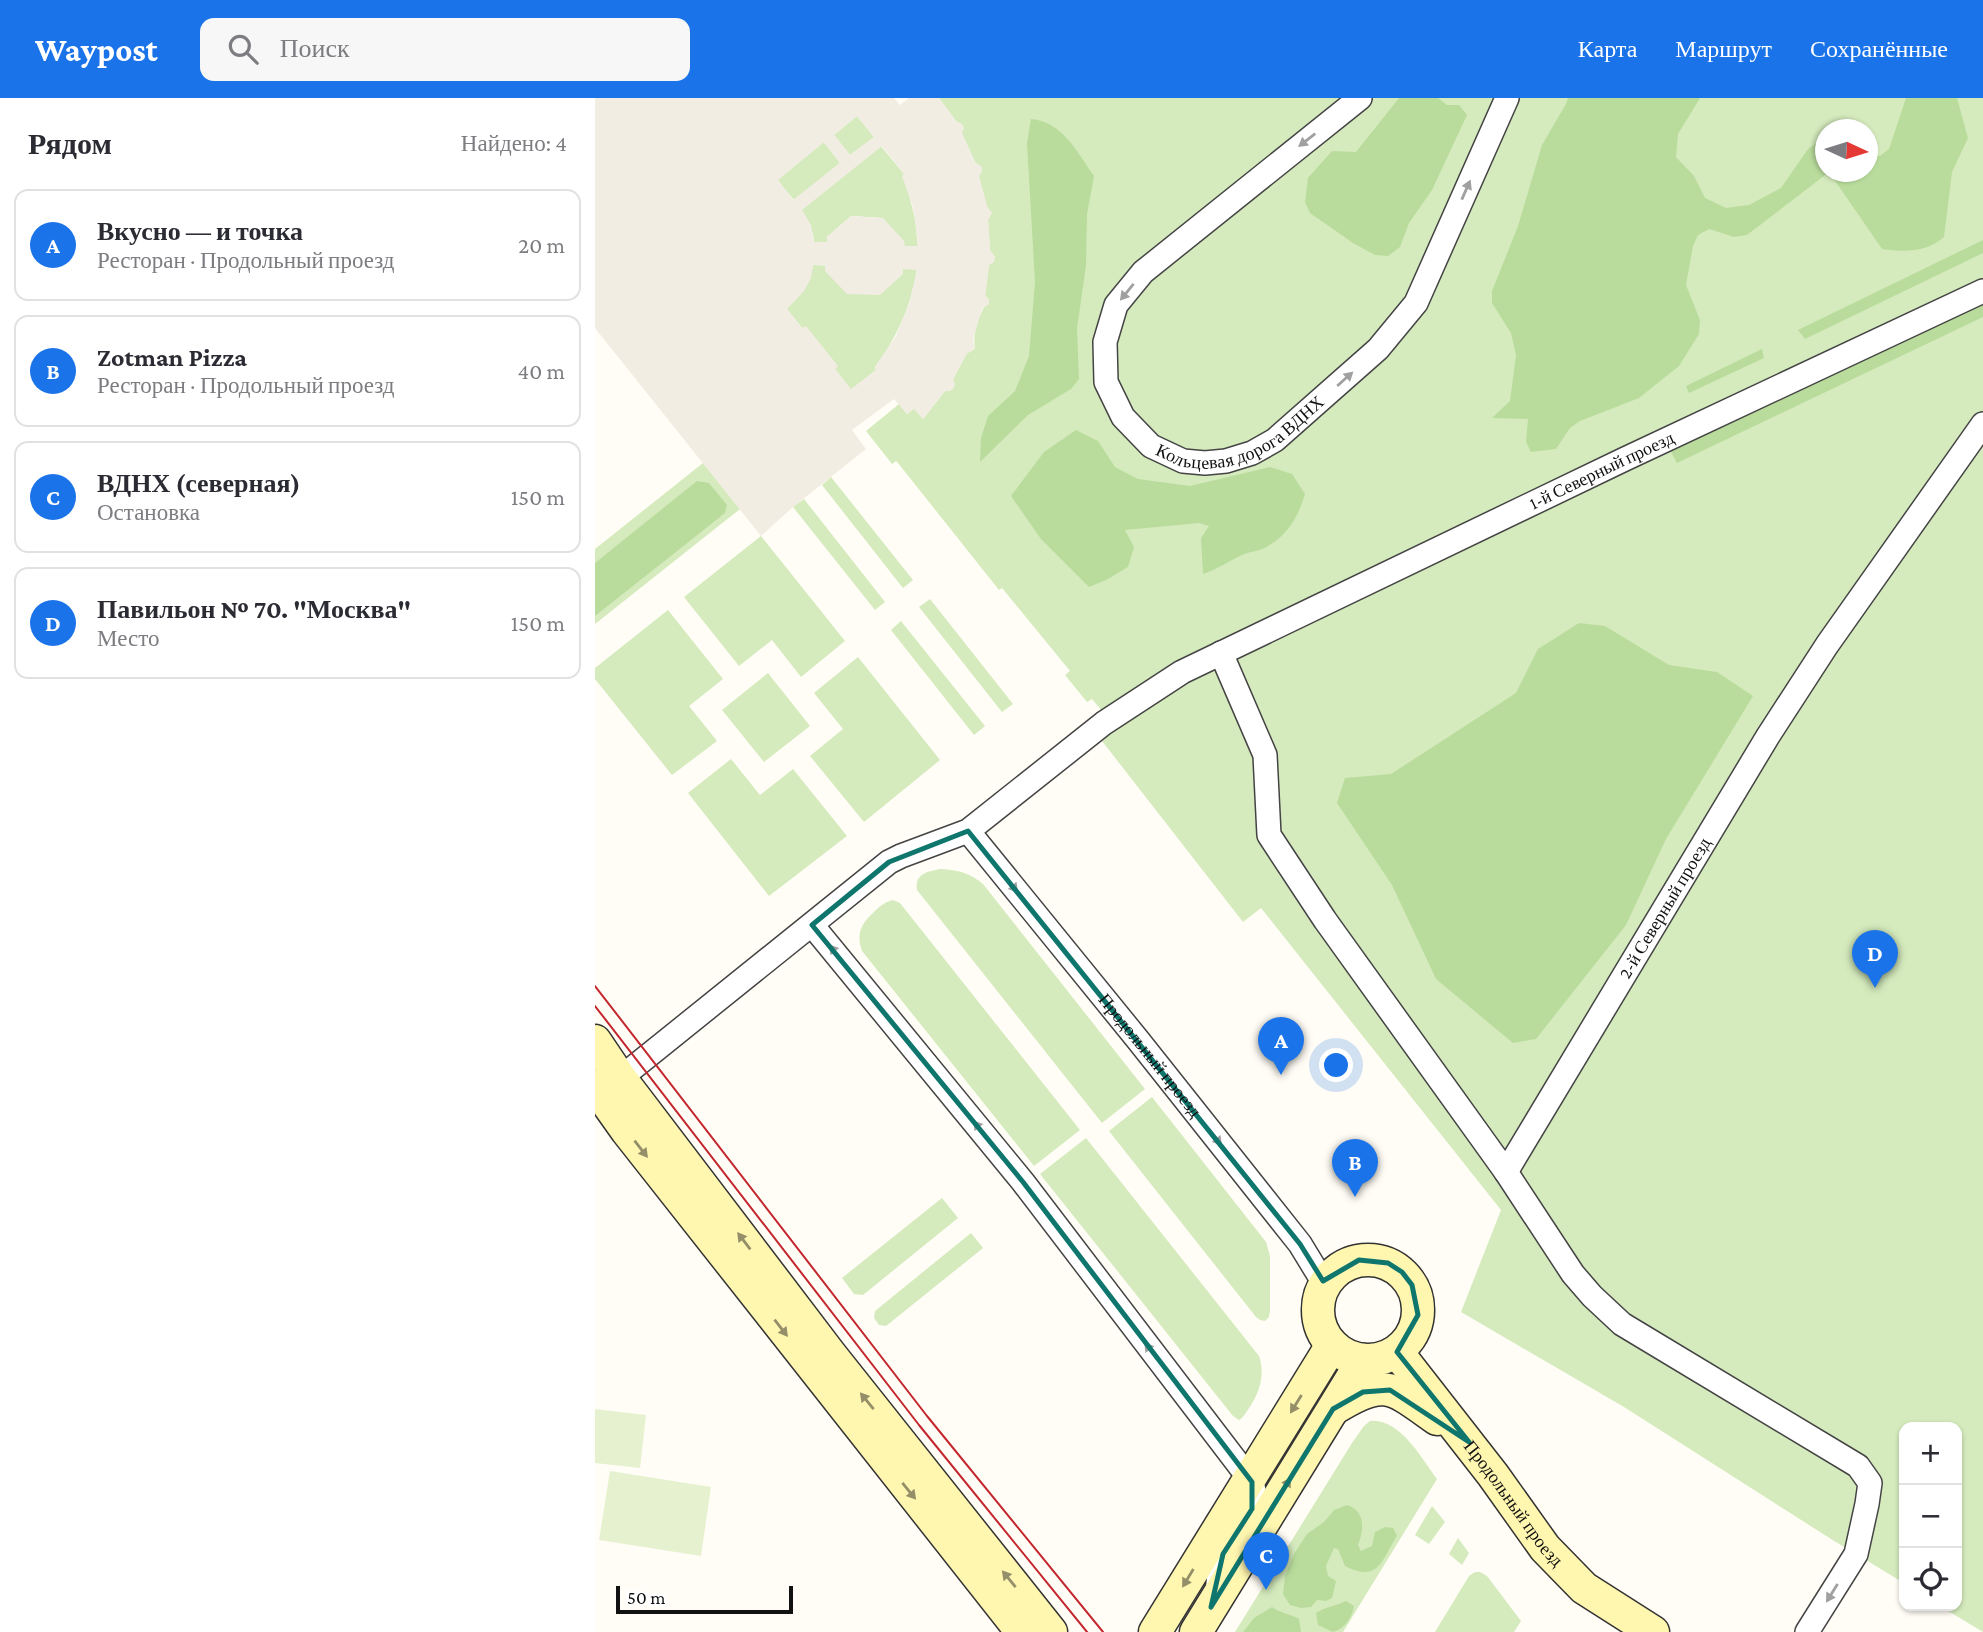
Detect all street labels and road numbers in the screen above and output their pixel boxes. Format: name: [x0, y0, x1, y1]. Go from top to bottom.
street label: Кольцевая дорога ВДНХ: [1153, 392, 1328, 473]
street label: 1-й Северный проезд: [1526, 427, 1677, 513]
street label: 2-й Северный проезд: [1615, 834, 1715, 982]
street label: Продольный проезд: [1095, 990, 1205, 1121]
street label: Продольный проезд: [1460, 1436, 1567, 1570]

